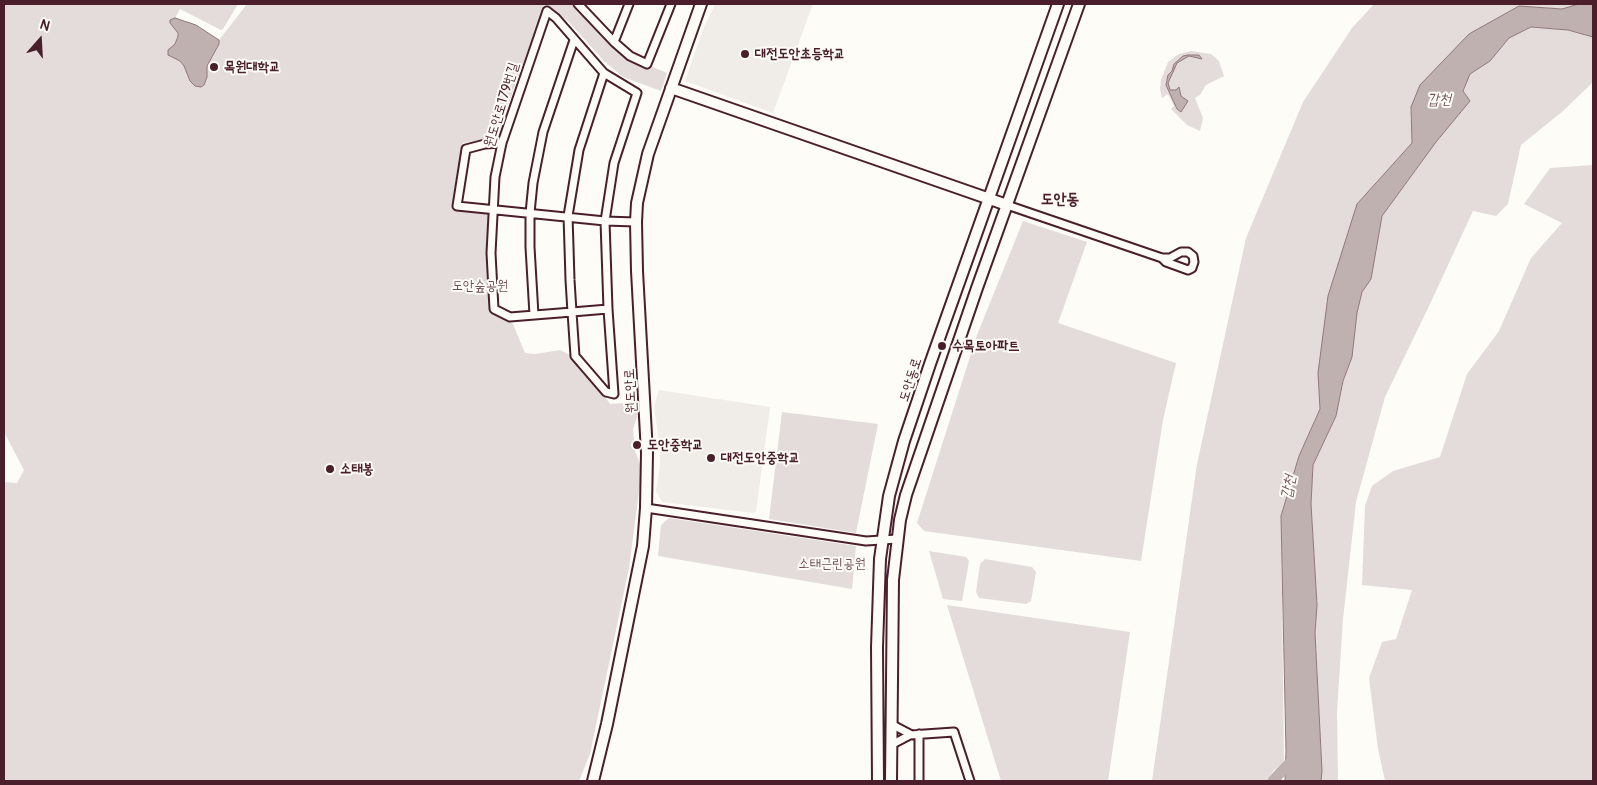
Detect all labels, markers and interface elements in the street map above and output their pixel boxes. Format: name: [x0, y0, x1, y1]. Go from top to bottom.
north arrow: [15, 15, 65, 65]
text: N: [38, 16, 52, 35]
place label: 대전도안초등학교: [755, 46, 845, 62]
marker: 대전도안초등학교: [739, 48, 751, 60]
place label: 목원대학교: [224, 59, 280, 75]
marker: 목원대학교: [208, 61, 220, 73]
street label: 원도안로179번길: [481, 61, 523, 149]
water label: 갑천: [1427, 91, 1451, 109]
district label: 도안동: [1041, 190, 1079, 210]
park label: 도안숲공원: [452, 278, 508, 294]
place label: 수목토아파트: [952, 338, 1020, 354]
marker: 수목토아파트: [936, 340, 948, 352]
street label: 도안동로: [896, 356, 926, 404]
street label: 원도안로: [621, 368, 641, 414]
place label: 도안중학교: [647, 437, 703, 453]
marker: 도안중학교: [631, 439, 643, 451]
place label: 대전도안중학교: [721, 450, 800, 466]
marker: 대전도안중학교: [705, 452, 717, 464]
place label: 소태봉: [340, 461, 374, 477]
marker: 소태봉: [324, 463, 336, 475]
water label: 갑천: [1278, 474, 1300, 500]
park label: 소태근린공원: [798, 556, 866, 572]

